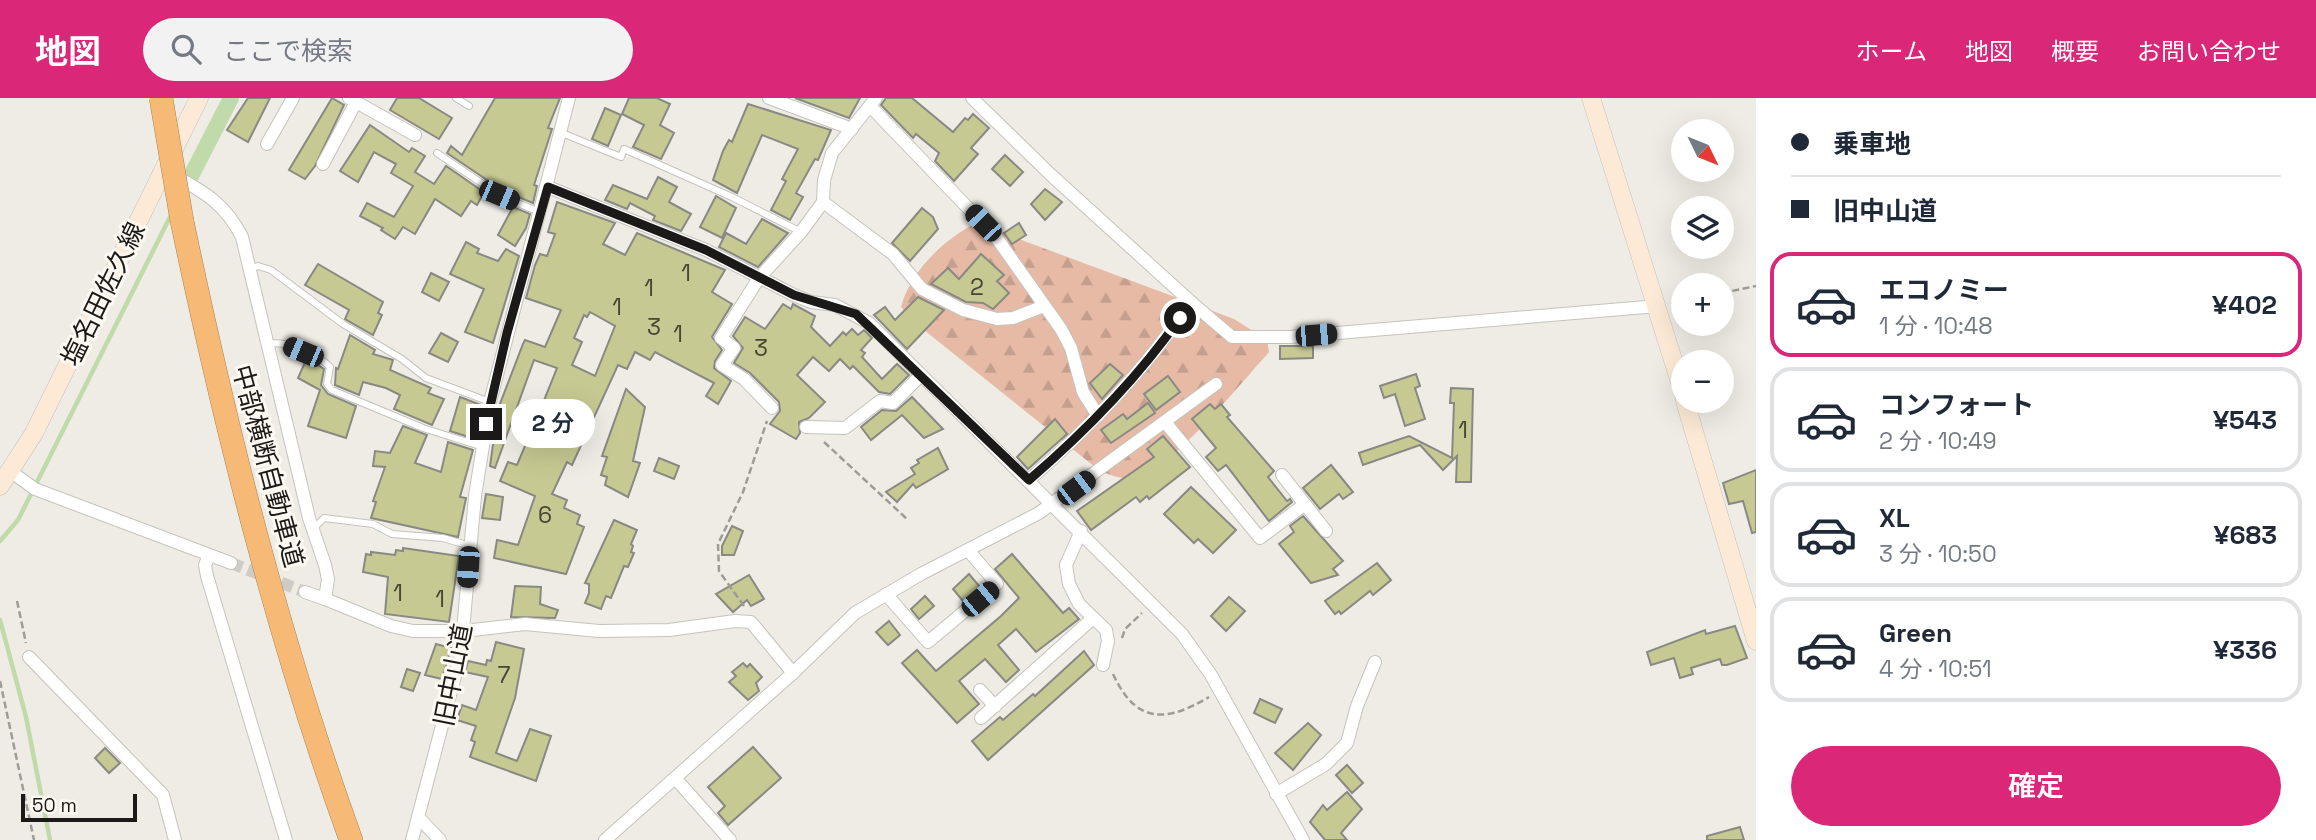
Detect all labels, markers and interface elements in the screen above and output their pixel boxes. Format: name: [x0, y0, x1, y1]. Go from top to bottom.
search box: [143, 18, 633, 81]
icon: search: [167, 30, 205, 68]
text: 地図: [35, 31, 101, 73]
text: ここで検索: [223, 34, 353, 68]
text: ホーム: [1856, 36, 1927, 67]
text: 地図: [1965, 36, 2013, 67]
text: 概要: [2051, 36, 2099, 67]
text: お問い合わせ: [2137, 36, 2281, 67]
north arrow: [1671, 119, 1734, 182]
map controls: [1671, 119, 1734, 413]
text: 乗車地: [1833, 127, 1911, 161]
car: [476, 177, 523, 213]
text: 旧中山道: [1833, 194, 1937, 228]
button: layers: [1671, 196, 1734, 259]
car: [961, 201, 1006, 245]
street label: 塩名田佐久線: [54, 216, 152, 372]
house number: 1: [681, 258, 691, 288]
house number: 2: [970, 272, 984, 302]
house number: 1: [644, 273, 654, 303]
button: +: [1671, 273, 1734, 336]
icon: car: [1795, 273, 1858, 336]
text: エコノミー: [1879, 273, 2009, 307]
text: ¥402: [2212, 288, 2277, 322]
house number: 1: [612, 292, 622, 322]
route start: [1164, 302, 1196, 334]
text: 1 分 · 10:48: [1879, 311, 1993, 341]
house number: 3: [647, 312, 661, 342]
house number: 1: [673, 319, 683, 349]
car: [1295, 323, 1338, 347]
house number: 3: [754, 333, 768, 363]
car: [280, 334, 327, 370]
button: −: [1671, 350, 1734, 413]
street label: 中部横断自動車道: [225, 361, 311, 571]
icon: car: [1795, 388, 1858, 451]
text: コンフォート: [1879, 388, 2034, 422]
callout: 2 分: [510, 400, 594, 448]
text: ¥543: [2213, 403, 2277, 437]
route end: [470, 408, 502, 440]
text: 2 分: [532, 408, 574, 438]
house number: 1: [1458, 415, 1468, 445]
text: 2 分 · 10:49: [1879, 426, 1997, 456]
car: [1053, 467, 1100, 509]
house number: 6: [538, 500, 552, 530]
text: XL: [1879, 501, 1910, 535]
icon: car: [1795, 503, 1858, 566]
text: ¥683: [2213, 518, 2277, 552]
text: 3 分 · 10:50: [1879, 539, 1997, 569]
car: [457, 545, 480, 589]
car: [958, 577, 1003, 621]
house number: 1: [393, 578, 403, 608]
house number: 1: [435, 584, 445, 614]
text: Green: [1879, 616, 1952, 650]
icon: car: [1795, 618, 1858, 681]
street label: 旧中山道: [426, 621, 480, 729]
text: ¥336: [2213, 633, 2277, 667]
text: 4 分 · 10:51: [1879, 654, 1992, 684]
house number: 7: [498, 660, 511, 690]
button: 確定: [1791, 746, 2281, 826]
scale bar: [21, 791, 136, 823]
text: 50 m: [32, 793, 77, 818]

